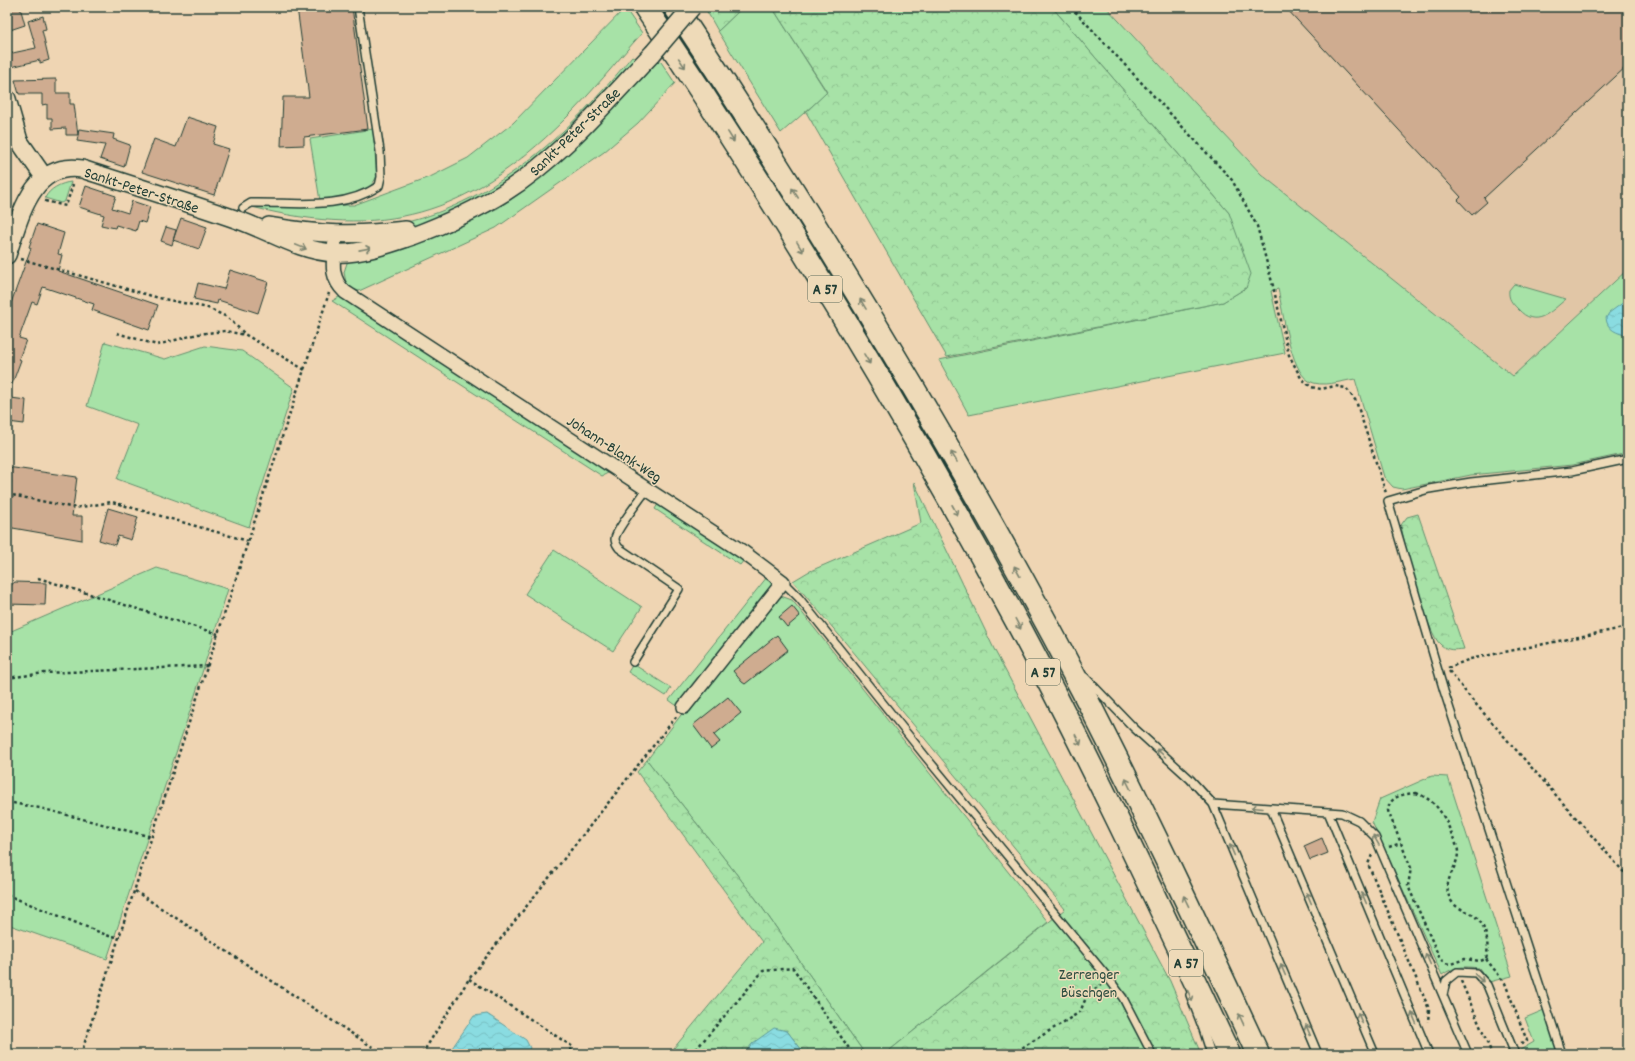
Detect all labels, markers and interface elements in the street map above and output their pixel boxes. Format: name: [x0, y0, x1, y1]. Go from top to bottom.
one-way arrow: [678, 57, 686, 68]
street label: Sankt-Peter-Straße: [525, 83, 627, 183]
one-way arrow: [727, 131, 735, 142]
street label: Sankt-Peter-Straße: [81, 162, 202, 221]
one-way arrow: [791, 187, 799, 199]
one-way arrow: [797, 241, 805, 253]
one-way arrow: [295, 243, 307, 251]
one-way arrow: [358, 245, 371, 253]
road number: A 57: [808, 276, 842, 302]
one-way arrow: [858, 298, 866, 310]
one-way arrow: [863, 353, 871, 365]
street label: Johann-Blank-Weg: [561, 411, 666, 490]
one-way arrow: [950, 452, 958, 463]
one-way arrow: [952, 504, 959, 516]
one-way arrow: [1012, 565, 1020, 577]
one-way arrow: [1014, 618, 1022, 630]
road number: A 57: [1026, 659, 1060, 685]
one-way arrow: [1074, 733, 1082, 745]
one-way arrow: [1155, 748, 1166, 757]
one-way arrow: [1124, 779, 1132, 791]
one-way arrow: [1251, 804, 1264, 811]
one-way arrow: [1372, 834, 1379, 846]
one-way arrow: [1228, 845, 1235, 857]
one-way arrow: [1305, 893, 1312, 905]
one-way arrow: [1360, 893, 1367, 905]
one-way arrow: [1182, 895, 1189, 907]
road number: A 57: [1169, 950, 1203, 976]
one-way arrow: [1423, 954, 1431, 966]
park label: Zerrenger Büschgen: [1059, 964, 1119, 1005]
one-way arrow: [1279, 964, 1286, 976]
one-way arrow: [1474, 973, 1484, 982]
one-way arrow: [1187, 989, 1194, 1001]
one-way arrow: [1410, 1012, 1418, 1024]
one-way arrow: [1237, 1013, 1244, 1025]
one-way arrow: [1355, 1013, 1363, 1025]
one-way arrow: [1304, 1024, 1311, 1036]

